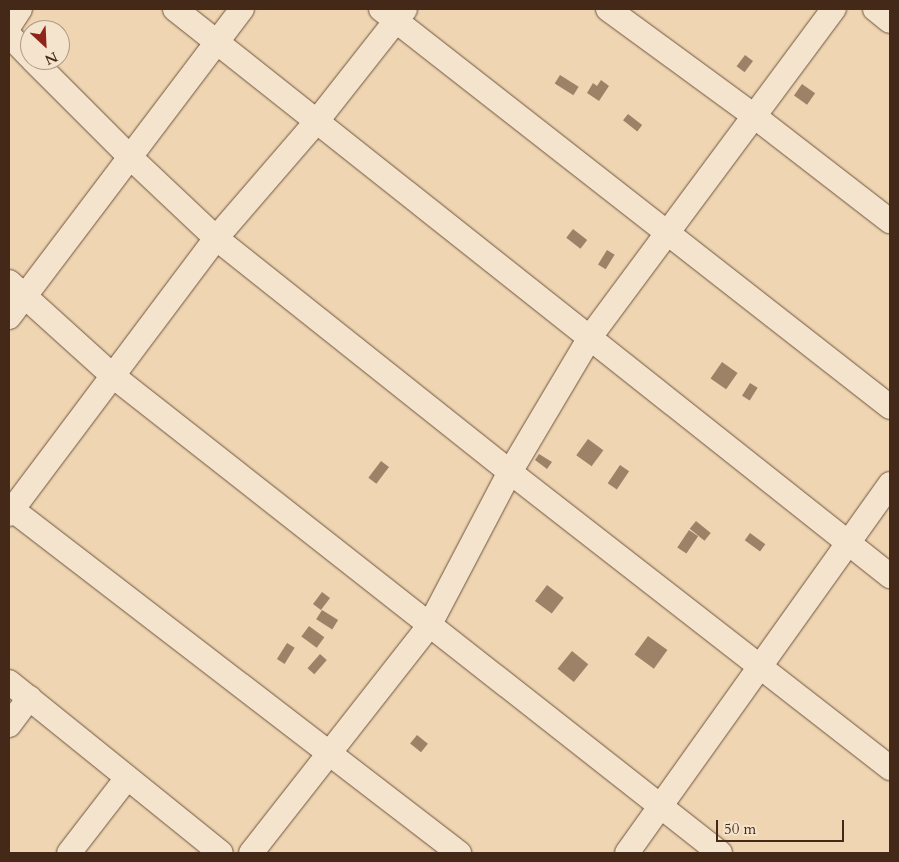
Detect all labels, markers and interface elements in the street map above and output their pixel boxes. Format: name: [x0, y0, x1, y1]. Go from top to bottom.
north arrow: [20, 20, 70, 70]
text: N: [42, 47, 61, 69]
scale bar: [719, 810, 846, 842]
text: 50 m: [724, 819, 756, 839]

